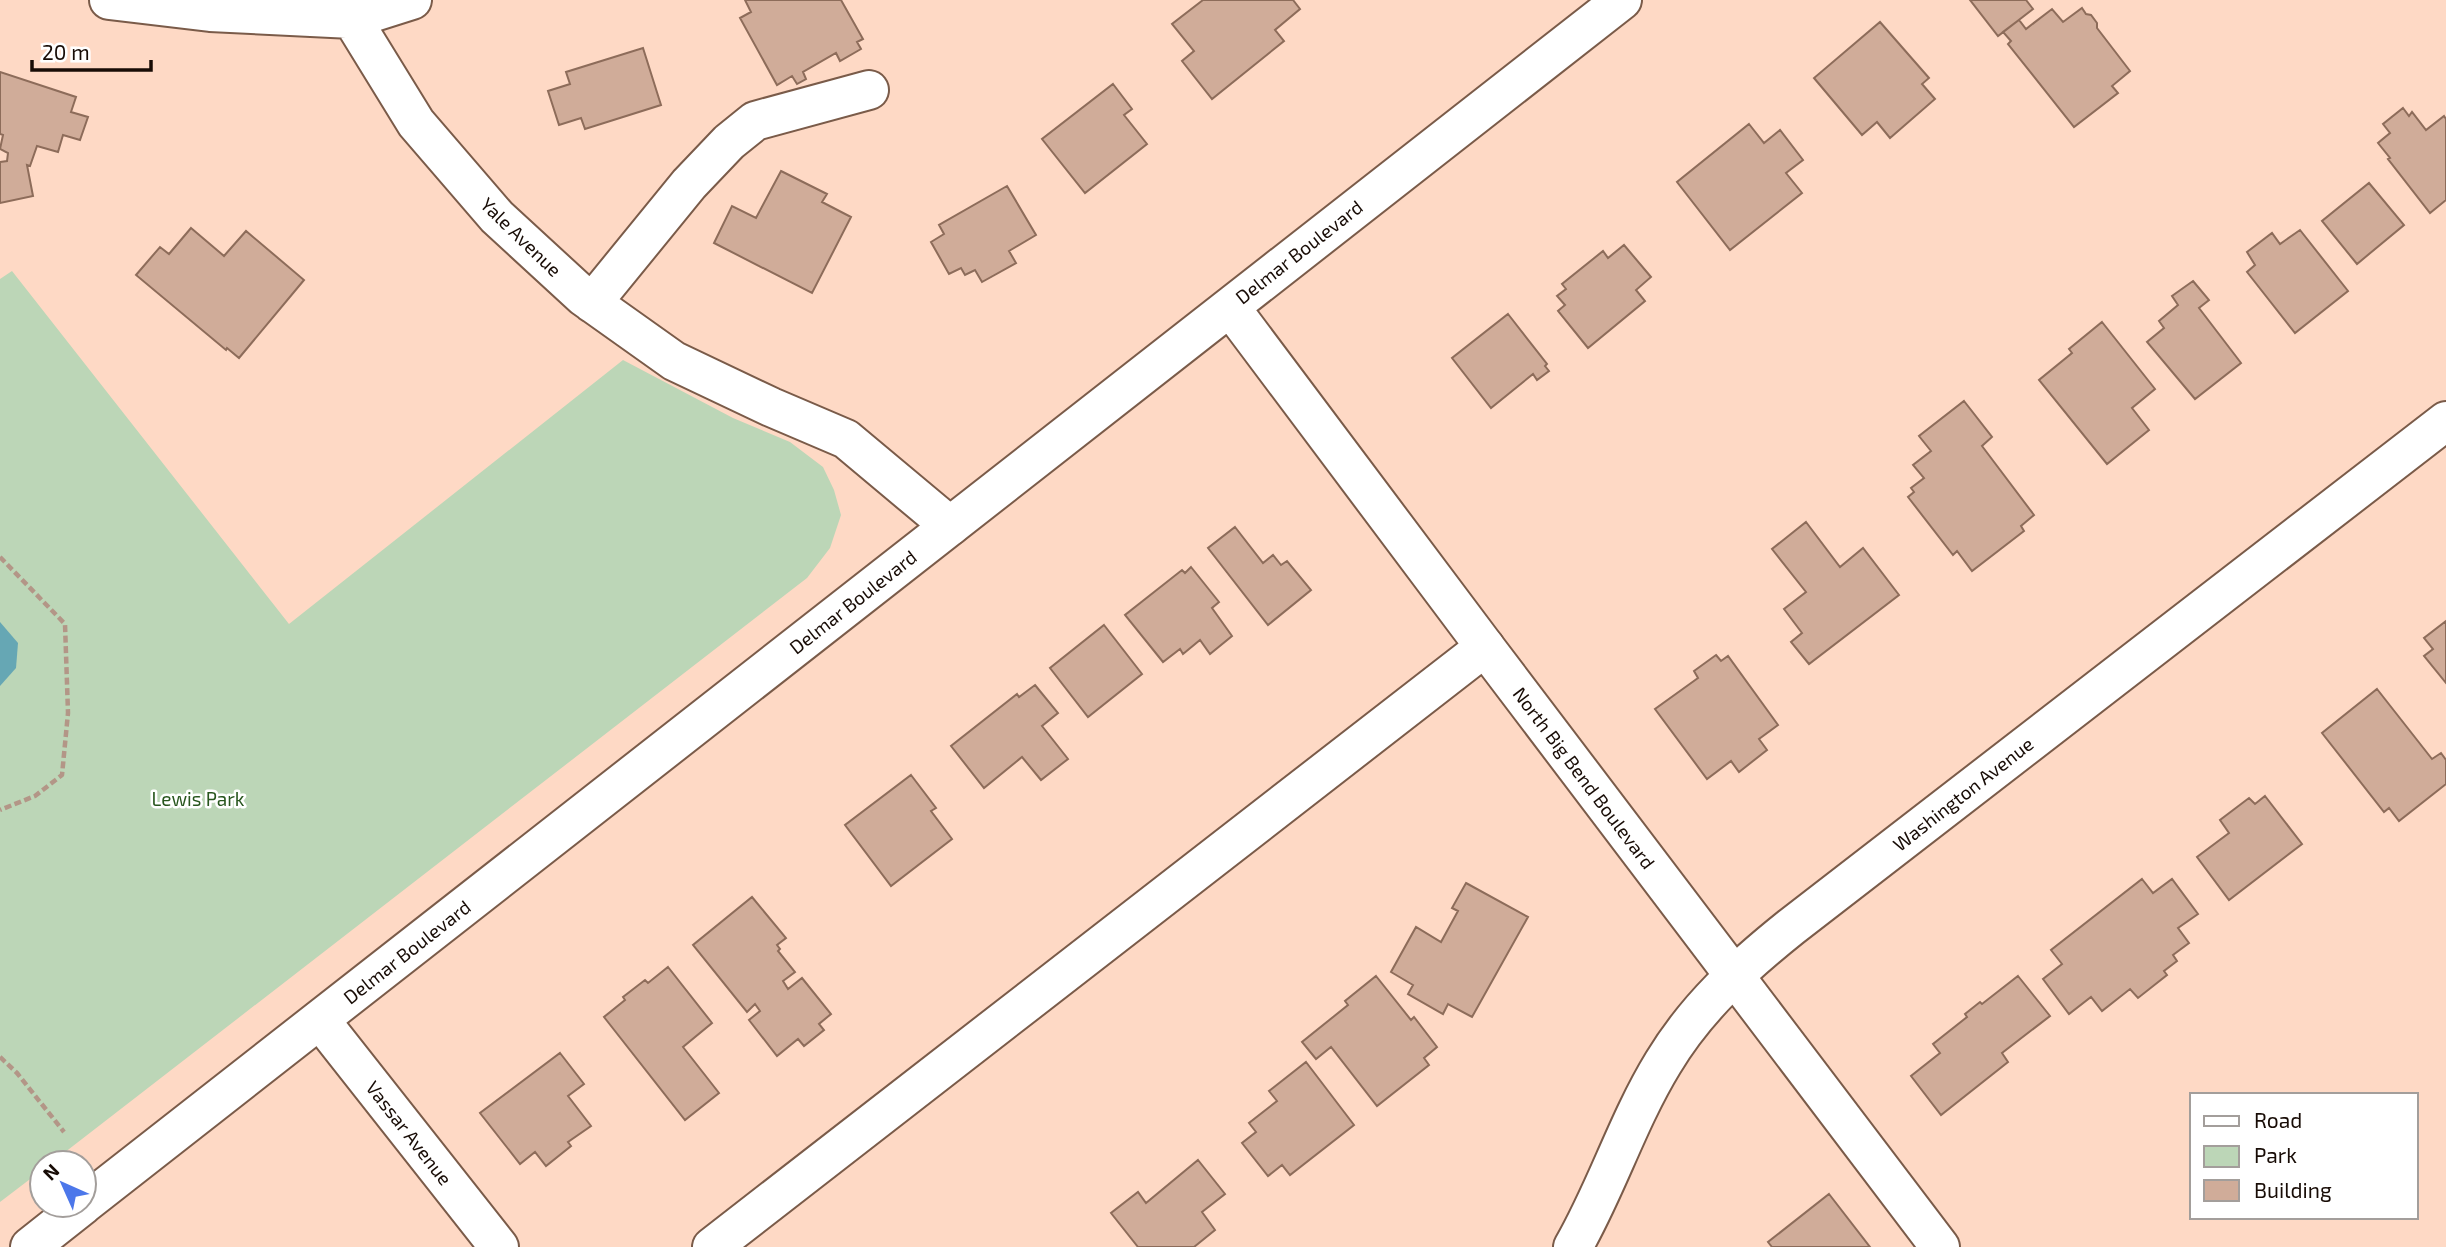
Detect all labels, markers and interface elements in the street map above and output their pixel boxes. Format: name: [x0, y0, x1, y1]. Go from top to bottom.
scale bar: [32, 28, 150, 72]
text: 20 m: [42, 39, 90, 64]
street label: Yale Avenue: [476, 192, 567, 281]
street label: Delmar Boulevard: [1231, 195, 1367, 308]
street label: Delmar Boulevard: [785, 545, 921, 658]
street label: North Big Bend Boulevard: [1508, 682, 1660, 873]
street label: Washington Avenue: [1888, 732, 2037, 856]
park label: Lewis Park: [151, 787, 245, 810]
street label: Delmar Boulevard: [339, 895, 475, 1008]
street label: Vassar Avenue: [362, 1076, 457, 1189]
legend: [2190, 1093, 2418, 1219]
text: Road: [2254, 1107, 2302, 1132]
text: Park: [2254, 1142, 2297, 1167]
north arrow: [28, 1149, 98, 1219]
text: N: [38, 1159, 64, 1185]
text: Building: [2254, 1177, 2332, 1202]

